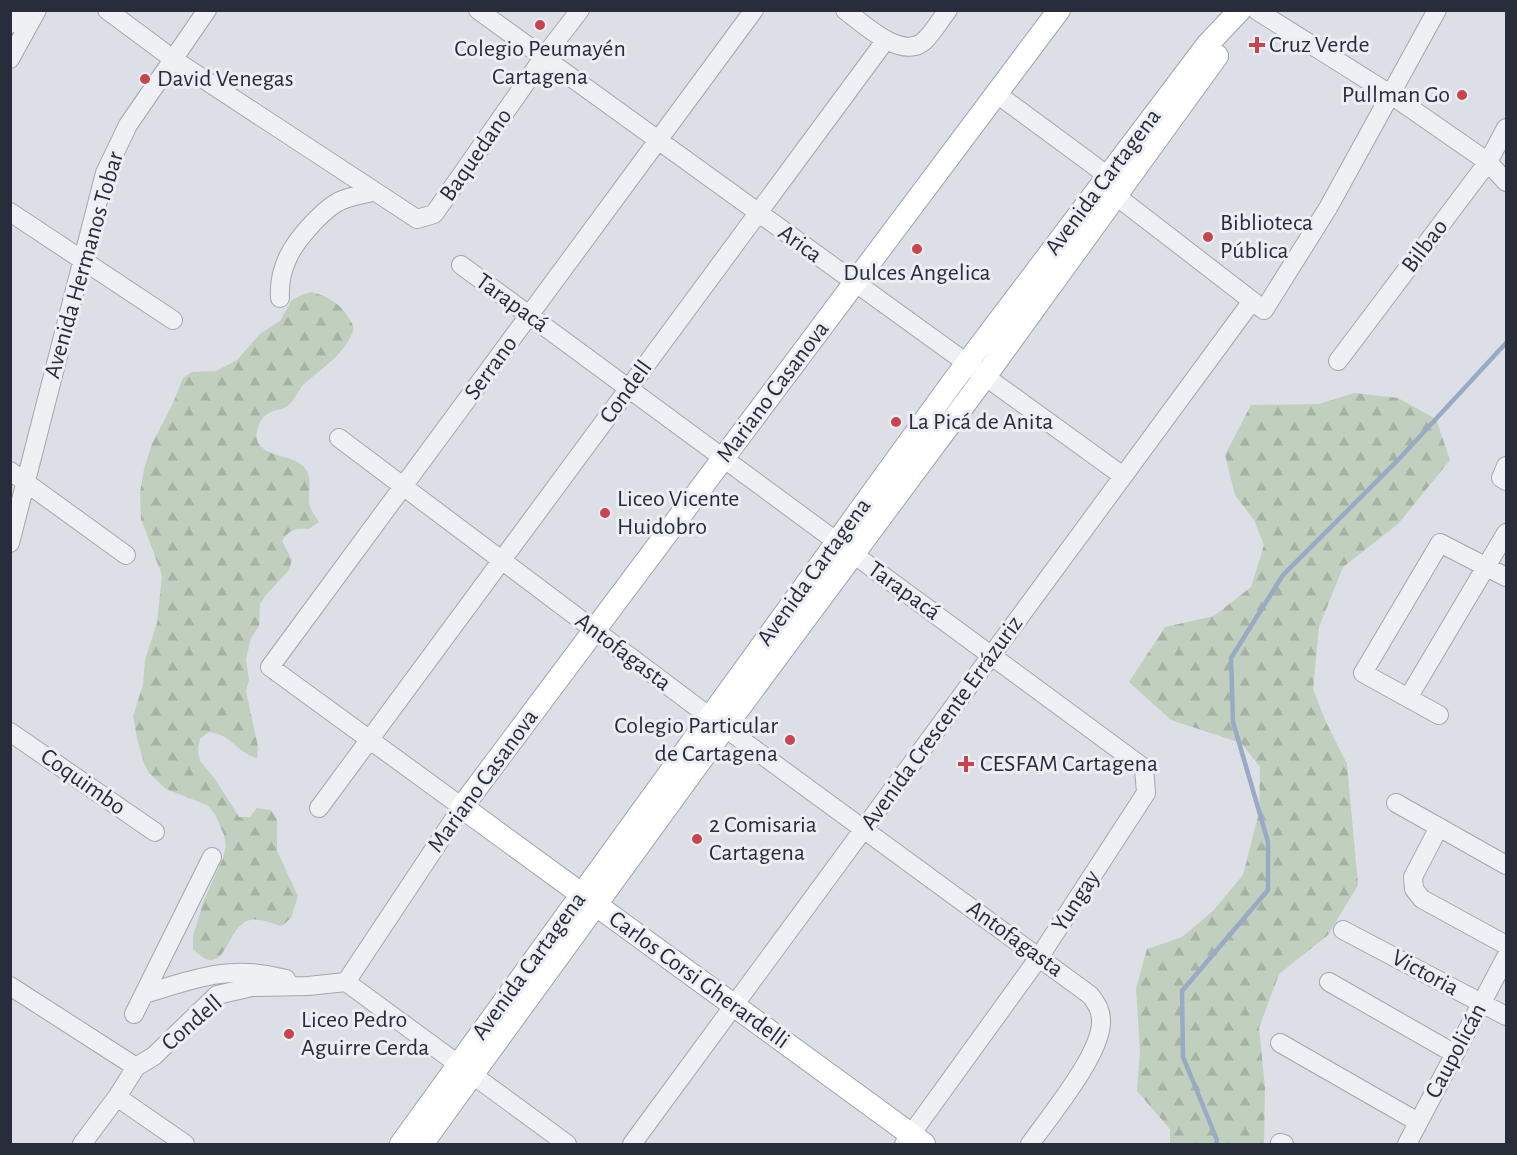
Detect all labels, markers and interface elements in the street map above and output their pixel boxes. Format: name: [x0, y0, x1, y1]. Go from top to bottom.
marker: Colegio Peumayén Cartagena: [533, 18, 547, 32]
place label: Cruz Verde: [1269, 33, 1370, 57]
place label: Colegio Peumayén Cartagena: [454, 37, 626, 89]
marker: Cruz Verde: [1250, 38, 1264, 52]
place label: David Venegas: [157, 67, 294, 91]
marker: David Venegas: [138, 72, 152, 86]
place label: Pullman Go: [1342, 83, 1450, 107]
marker: Pullman Go: [1455, 88, 1469, 102]
street label: Baquedano: [436, 104, 516, 206]
street label: Avenida Cartagena: [1040, 104, 1166, 260]
street label: Avenida Hermanos Tobar: [40, 149, 128, 381]
place label: Biblioteca Pública: [1220, 211, 1313, 263]
street label: Bilbao: [1397, 215, 1453, 277]
street label: Arica: [774, 220, 826, 268]
marker: Biblioteca Pública: [1201, 230, 1215, 244]
marker: Dulces Angelica: [910, 242, 924, 256]
place label: Dulces Angelica: [843, 261, 991, 285]
street label: Tarapacá: [471, 269, 553, 337]
street label: Mariano Casanova: [712, 317, 834, 467]
street label: Serrano: [460, 332, 522, 404]
street label: Condell: [595, 356, 657, 428]
place label: La Picá de Anita: [908, 410, 1053, 434]
marker: La Picá de Anita: [889, 415, 903, 429]
place label: Liceo Vicente Huidobro: [617, 487, 739, 539]
street label: Avenida Cartagena: [753, 494, 875, 650]
marker: Liceo Vicente Huidobro: [598, 506, 612, 520]
street label: Tarapacá: [863, 557, 945, 625]
street label: Antofagasta: [571, 608, 675, 696]
street label: Avenida Crescente Errázuriz: [857, 612, 1028, 834]
street label: Mariano Casanova: [423, 705, 543, 857]
place label: Colegio Particular de Cartagena: [614, 714, 778, 766]
marker: Colegio Particular de Cartagena: [783, 733, 797, 747]
street label: Coquimbo: [36, 744, 130, 820]
place label: CESFAM Cartagena: [980, 752, 1158, 776]
marker: CESFAM Cartagena: [957, 755, 975, 773]
place label: 2 Comisaria Cartagena: [709, 813, 817, 865]
marker: 2 Comisaria Cartagena: [690, 832, 704, 846]
street label: Yungay: [1047, 866, 1105, 936]
street label: Avenida Cartagena: [468, 888, 590, 1044]
street label: Antofagasta: [962, 896, 1068, 982]
street label: Carlos Corsi Gherardelli: [604, 907, 794, 1053]
street label: Victoria: [1388, 945, 1462, 1001]
street label: Condell: [157, 991, 227, 1055]
street label: Caupolicán: [1421, 1000, 1491, 1102]
place label: Liceo Pedro Aguirre Cerda: [301, 1008, 429, 1060]
marker: Liceo Pedro Aguirre Cerda: [282, 1027, 296, 1041]

